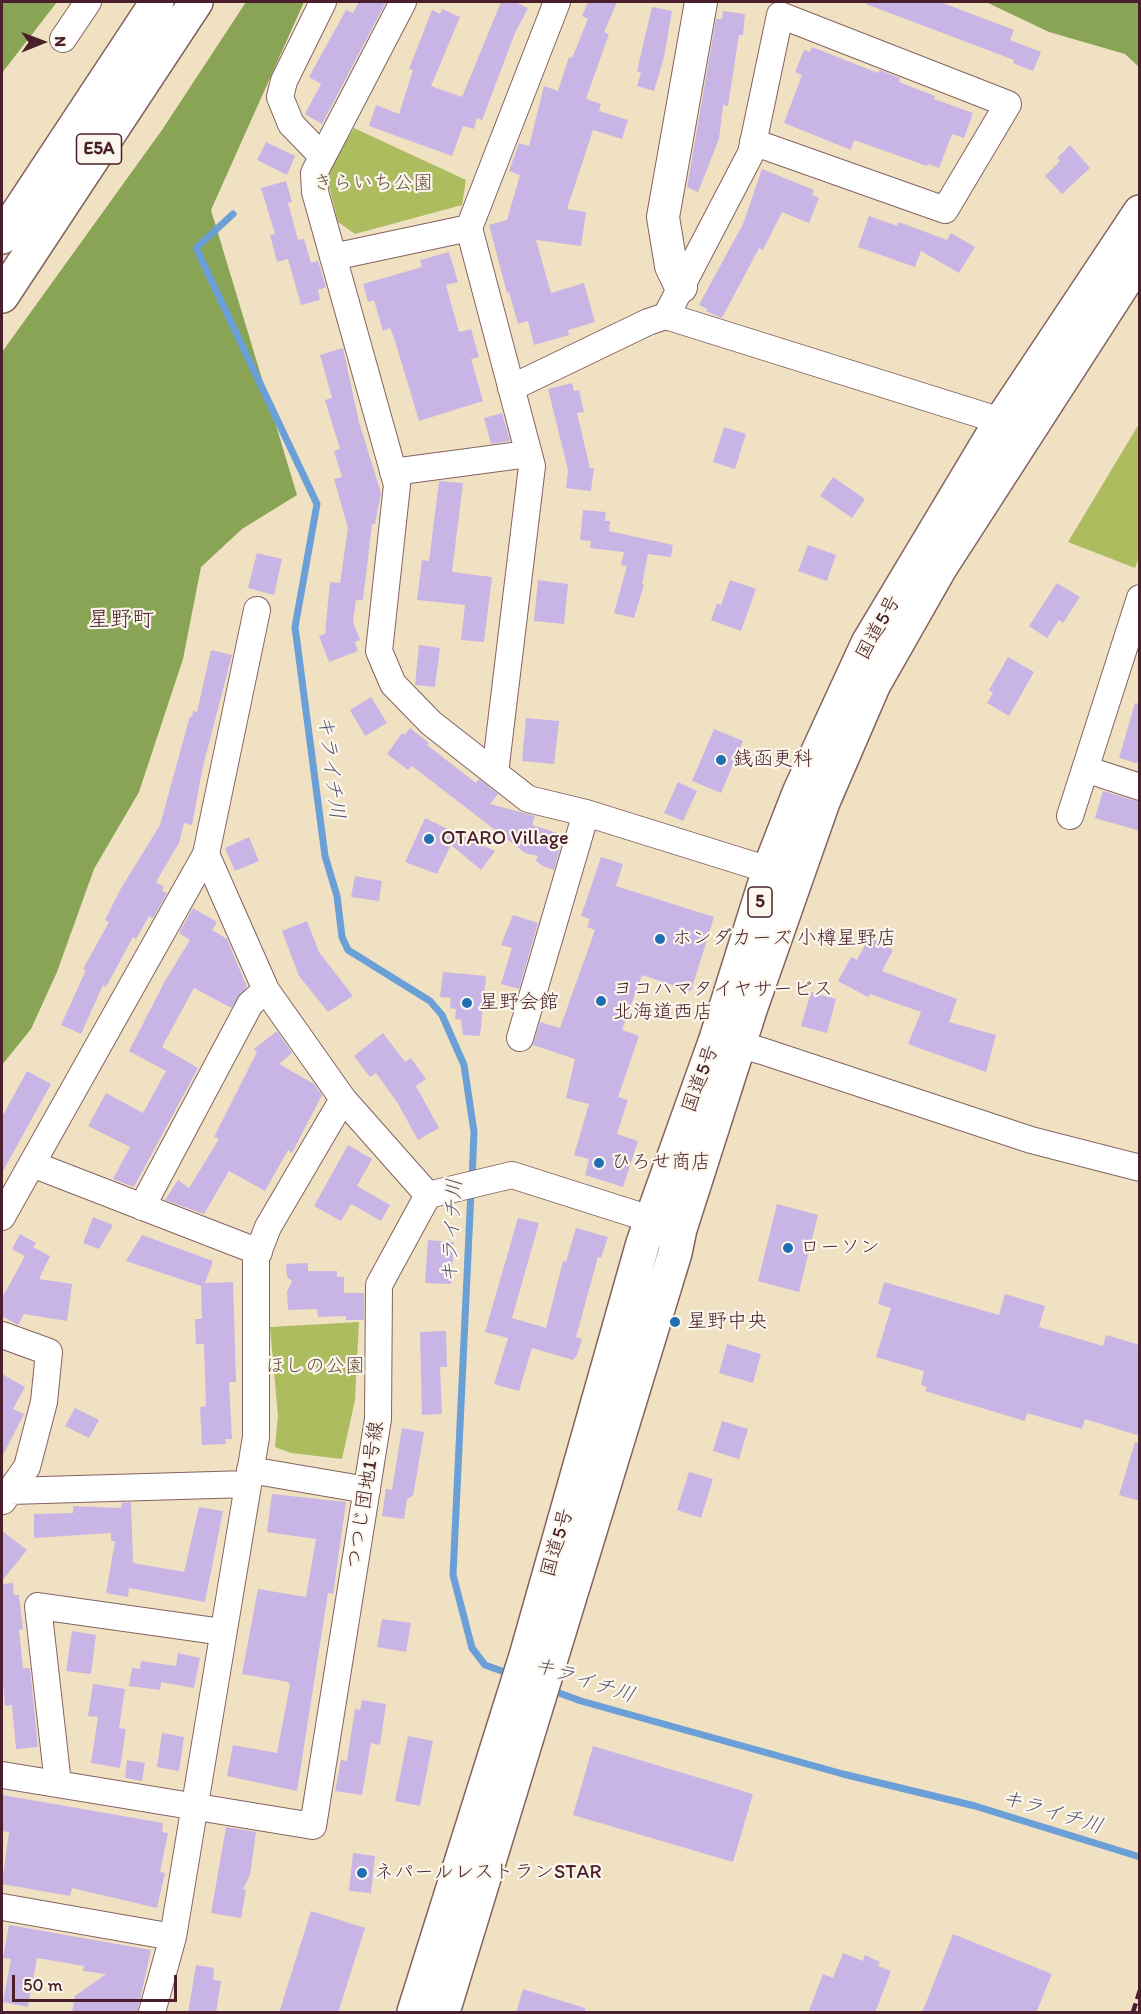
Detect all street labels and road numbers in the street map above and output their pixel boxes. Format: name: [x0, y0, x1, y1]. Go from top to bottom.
road number: E5A: [76, 134, 122, 164]
street label: 国道5号: [851, 591, 907, 665]
road number: 5: [748, 887, 772, 917]
street label: 国道5号: [678, 1042, 724, 1116]
street label: つつじ団地1号線: [342, 1419, 390, 1571]
street label: 国道5号: [537, 1506, 579, 1580]

